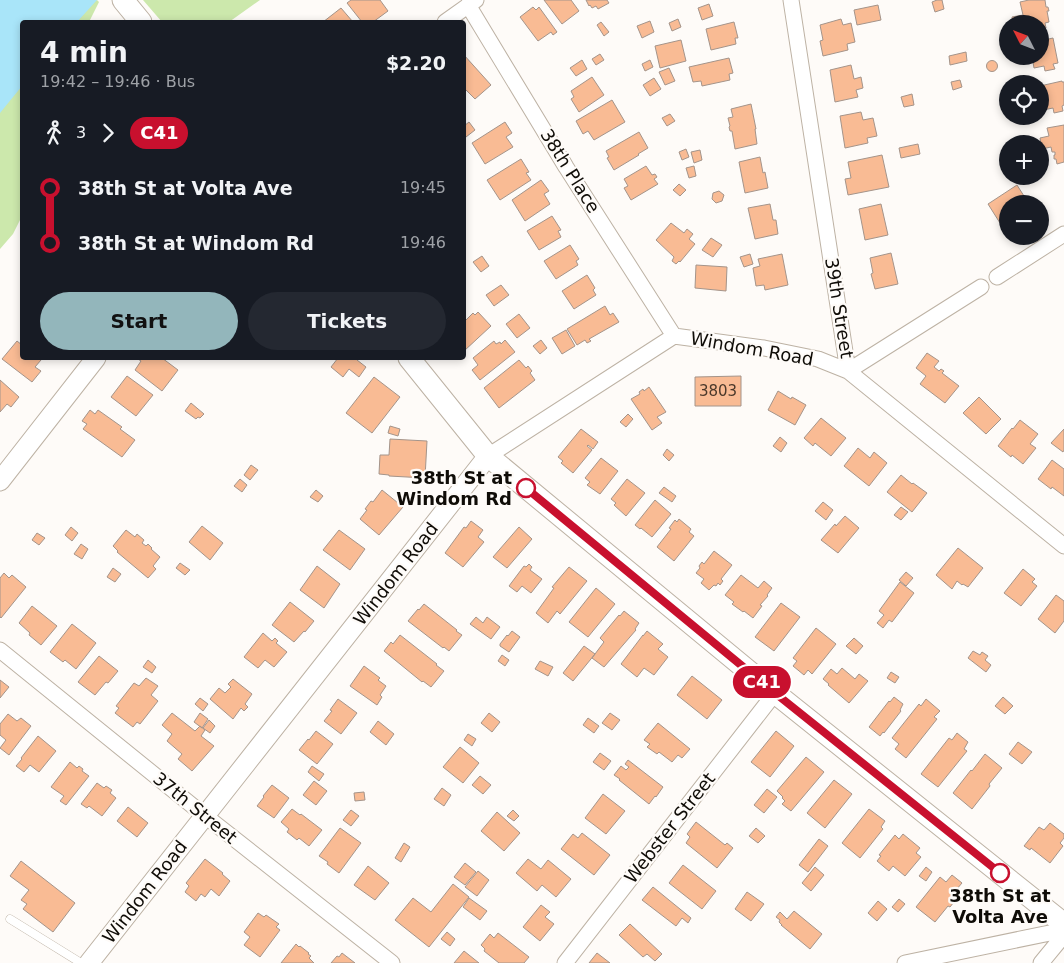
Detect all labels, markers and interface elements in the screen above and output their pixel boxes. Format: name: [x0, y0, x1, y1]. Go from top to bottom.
north arrow: [999, 15, 1049, 65]
map controls: [999, 15, 1049, 245]
text: 4 min: [40, 36, 128, 69]
text: $2.20: [386, 52, 446, 74]
text: 19:42 – 19:46 · Bus: [40, 72, 195, 91]
button: locate: [999, 75, 1049, 125]
icon: walk: [40, 119, 68, 147]
icon: forward: [94, 119, 122, 147]
text: C41: [140, 122, 178, 143]
text: 3: [76, 123, 86, 142]
street label: 38th Place: [536, 125, 604, 217]
button: +: [999, 135, 1049, 185]
text: 38th St at Volta Ave: [78, 177, 293, 199]
text: 19:45: [400, 178, 446, 197]
button: −: [999, 195, 1049, 245]
text: 38th St at Windom Rd: [78, 232, 314, 254]
text: 19:46: [400, 233, 446, 252]
street label: 39th Street: [821, 256, 858, 360]
button: Start: [40, 292, 238, 350]
button: Tickets: [248, 292, 446, 350]
street label: Windom Road: [689, 327, 815, 370]
house number: 3803: [699, 382, 737, 400]
place label: 38th St at Windom Rd: [396, 467, 512, 509]
marker: 38th St at Windom Rd: [516, 478, 536, 498]
street label: Windom Road: [349, 518, 442, 629]
line badge: C41: [733, 666, 791, 698]
text: C41: [743, 671, 781, 692]
street label: 37th Street: [149, 767, 241, 848]
street label: Webster Street: [620, 768, 719, 887]
street label: Windom Road: [98, 836, 191, 947]
marker: 38th St at Volta Ave: [990, 863, 1010, 883]
place label: 38th St at Volta Ave: [949, 885, 1051, 927]

